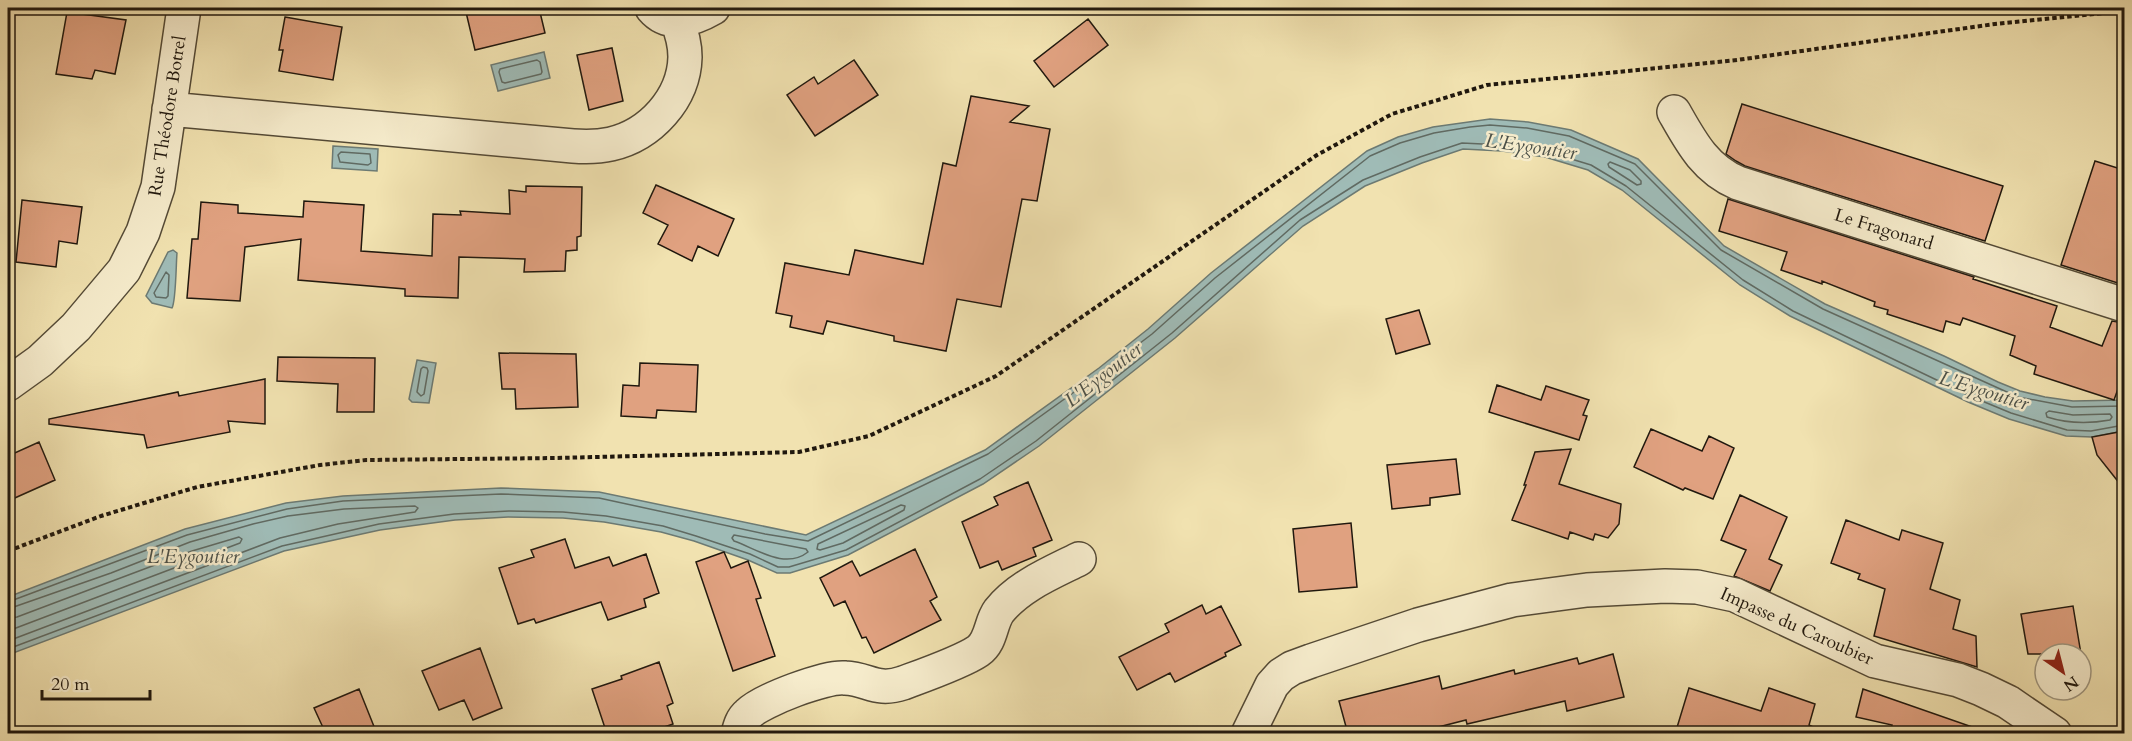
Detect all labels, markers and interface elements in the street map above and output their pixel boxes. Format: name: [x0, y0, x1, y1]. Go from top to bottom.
street label: Rue Théodore Botrel: [142, 34, 193, 198]
water label: L'Eygoutier: [1483, 127, 1580, 166]
street label: Le Fragonard: [1831, 203, 1937, 257]
water label: L'Eygoutier: [1059, 334, 1149, 413]
water label: L'Eygoutier: [1936, 364, 2033, 417]
water label: L'Eygoutier: [147, 543, 241, 570]
street label: Impasse du Caroubier: [1716, 581, 1878, 672]
north arrow: [2033, 642, 2093, 702]
scale bar: [42, 663, 150, 701]
text: N: [2059, 670, 2083, 697]
text: 20 m: [51, 672, 90, 697]

